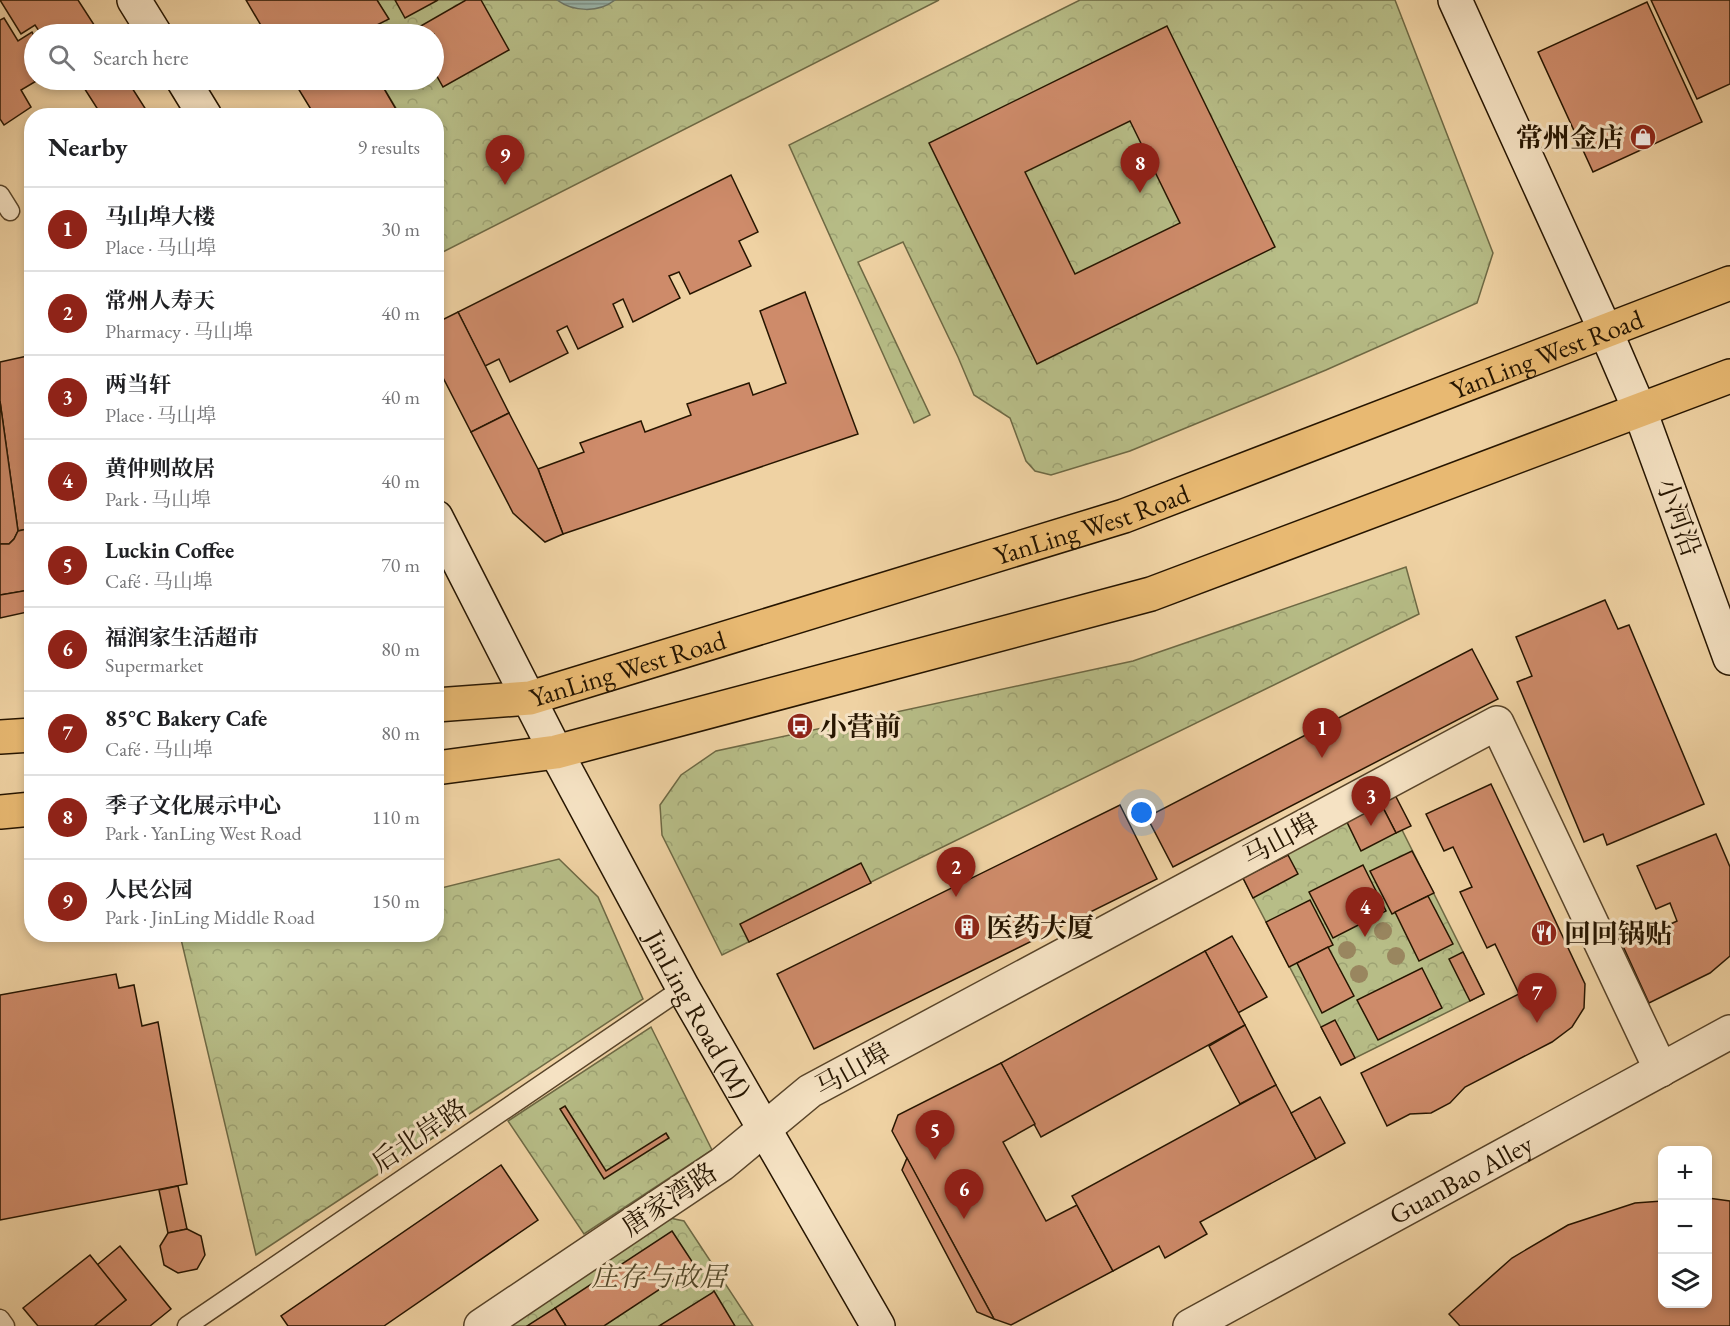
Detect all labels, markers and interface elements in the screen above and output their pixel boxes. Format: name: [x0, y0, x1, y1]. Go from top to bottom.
search box: [24, 24, 444, 90]
icon: search: [45, 41, 78, 74]
text: Search here: [93, 43, 188, 72]
place label: 常州金店: [1516, 120, 1624, 155]
shop icon: 常州金店: [1628, 122, 1658, 152]
text: Nearby: [48, 130, 128, 164]
text: 9 results: [357, 134, 420, 160]
pin: 9: [486, 136, 524, 185]
pin: 8: [1120, 144, 1160, 193]
text: 马山埠大楼: [105, 202, 215, 231]
text: 1: [62, 216, 73, 242]
text: 30 m: [381, 216, 420, 242]
text: Place · 马山埠: [105, 234, 216, 260]
text: 常州人寿天: [105, 286, 215, 315]
text: 2: [62, 300, 73, 326]
text: 40 m: [381, 300, 420, 326]
street label: YanLing West Road: [1445, 301, 1648, 406]
text: Pharmacy · 马山埠: [105, 318, 253, 344]
text: 两当轩: [105, 370, 171, 399]
text: 3: [62, 384, 73, 410]
text: 40 m: [381, 384, 420, 410]
text: Place · 马山埠: [105, 402, 216, 428]
text: 黄仲则故居: [105, 454, 215, 483]
text: 4: [62, 468, 73, 494]
text: 40 m: [381, 468, 420, 494]
street label: 小河沿: [1649, 473, 1709, 561]
street label: YanLing West Road: [990, 475, 1194, 572]
text: Park · 马山埠: [105, 486, 211, 512]
text: Luckin Coffee: [105, 536, 234, 565]
text: 5: [62, 552, 73, 578]
text: 70 m: [381, 552, 420, 578]
text: Café · 马山埠: [105, 568, 213, 594]
street label: YanLing West Road: [525, 622, 730, 715]
text: 福润家生活超市: [105, 623, 259, 652]
text: 6: [62, 636, 73, 662]
text: 80 m: [381, 636, 420, 662]
text: Supermarket: [105, 652, 203, 678]
text: 85°C Bakery Cafe: [105, 704, 267, 733]
pin: 1: [1302, 708, 1342, 758]
place label: 小营前: [820, 709, 901, 744]
bus stop icon: 小营前: [785, 711, 815, 741]
text: 7: [62, 720, 73, 746]
text: 80 m: [381, 720, 420, 746]
text: Café · 马山埠: [105, 736, 213, 762]
pin: 3: [1352, 776, 1390, 826]
text: 季子文化展示中心: [105, 791, 281, 820]
your location: [1127, 798, 1156, 827]
text: 8: [62, 804, 73, 830]
text: 110 m: [372, 804, 420, 830]
street label: 马山埠: [1236, 805, 1324, 873]
text: Park · YanLing West Road: [105, 820, 302, 846]
pin: 2: [936, 848, 976, 897]
text: 人民公园: [105, 875, 193, 904]
text: 9: [62, 888, 73, 914]
text: 150 m: [372, 888, 420, 914]
pin: 4: [1346, 888, 1384, 937]
text: Park · JinLing Middle Road: [105, 904, 315, 930]
place label: 医药大厦: [986, 910, 1094, 945]
building icon: 医药大厦: [952, 912, 982, 942]
place label: 回回锅贴: [1564, 916, 1672, 951]
restaurant icon: 回回锅贴: [1529, 918, 1559, 948]
street label: JinLing Road (M): [637, 922, 760, 1104]
pin: 7: [1518, 974, 1556, 1023]
street label: 马山埠: [808, 1034, 896, 1104]
street label: 后北岸路: [364, 1090, 474, 1180]
pin: 5: [916, 1110, 954, 1160]
street label: GuanBao Alley: [1383, 1125, 1539, 1232]
map controls: [1658, 1146, 1712, 1308]
button: +: [1658, 1146, 1712, 1200]
street label: 唐家湾路: [614, 1154, 724, 1244]
pin: 6: [944, 1170, 984, 1219]
button: −: [1658, 1200, 1712, 1254]
button: layers: [1658, 1254, 1712, 1308]
park label: 庄存与故居: [592, 1259, 729, 1294]

